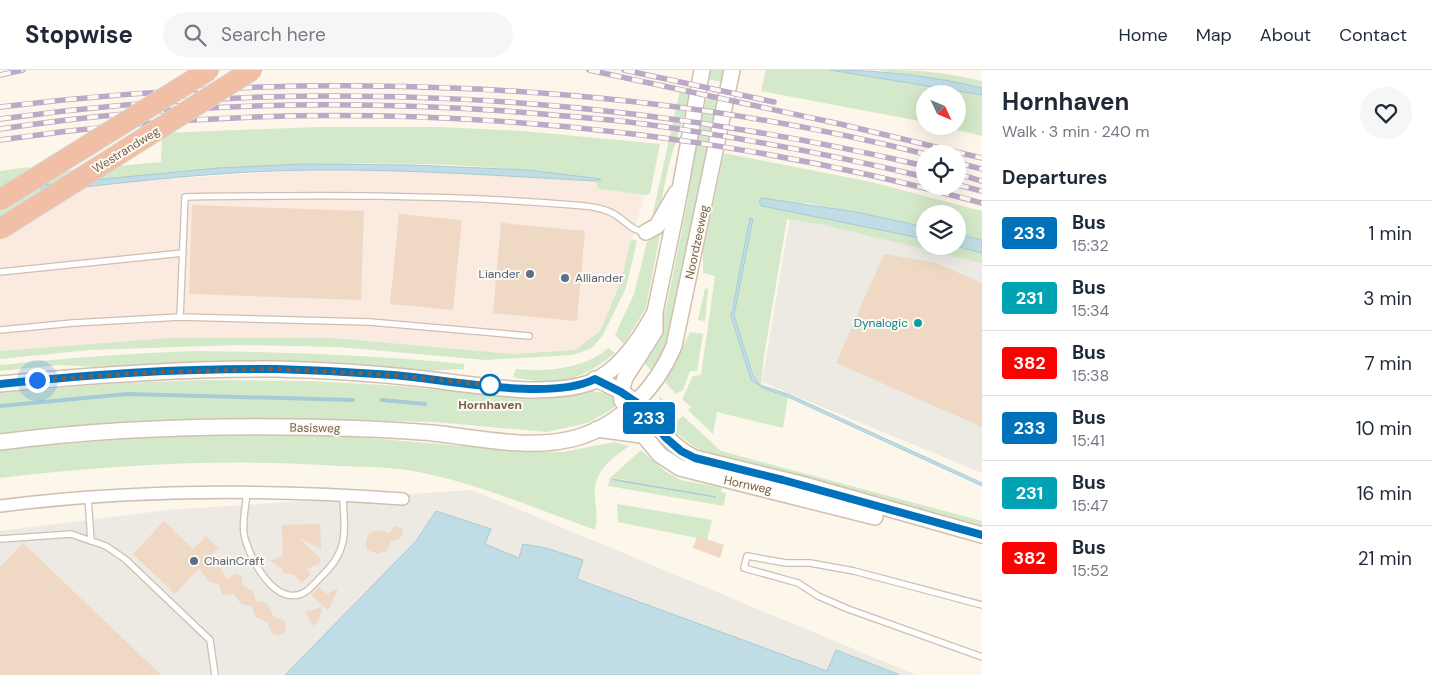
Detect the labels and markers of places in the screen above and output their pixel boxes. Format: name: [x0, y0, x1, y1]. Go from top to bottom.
place label: Liander: [479, 266, 521, 282]
marker: Liander: [524, 268, 536, 280]
place label: Alliander: [575, 270, 624, 286]
marker: Alliander: [559, 272, 571, 284]
place label: Dynalogic: [854, 315, 908, 331]
marker: Dynalogic: [912, 317, 924, 329]
marker: Hornhaven: [479, 374, 501, 396]
place label: Hornhaven: [458, 397, 522, 413]
place label: ChainCraft: [204, 553, 264, 569]
marker: ChainCraft: [188, 555, 200, 567]

